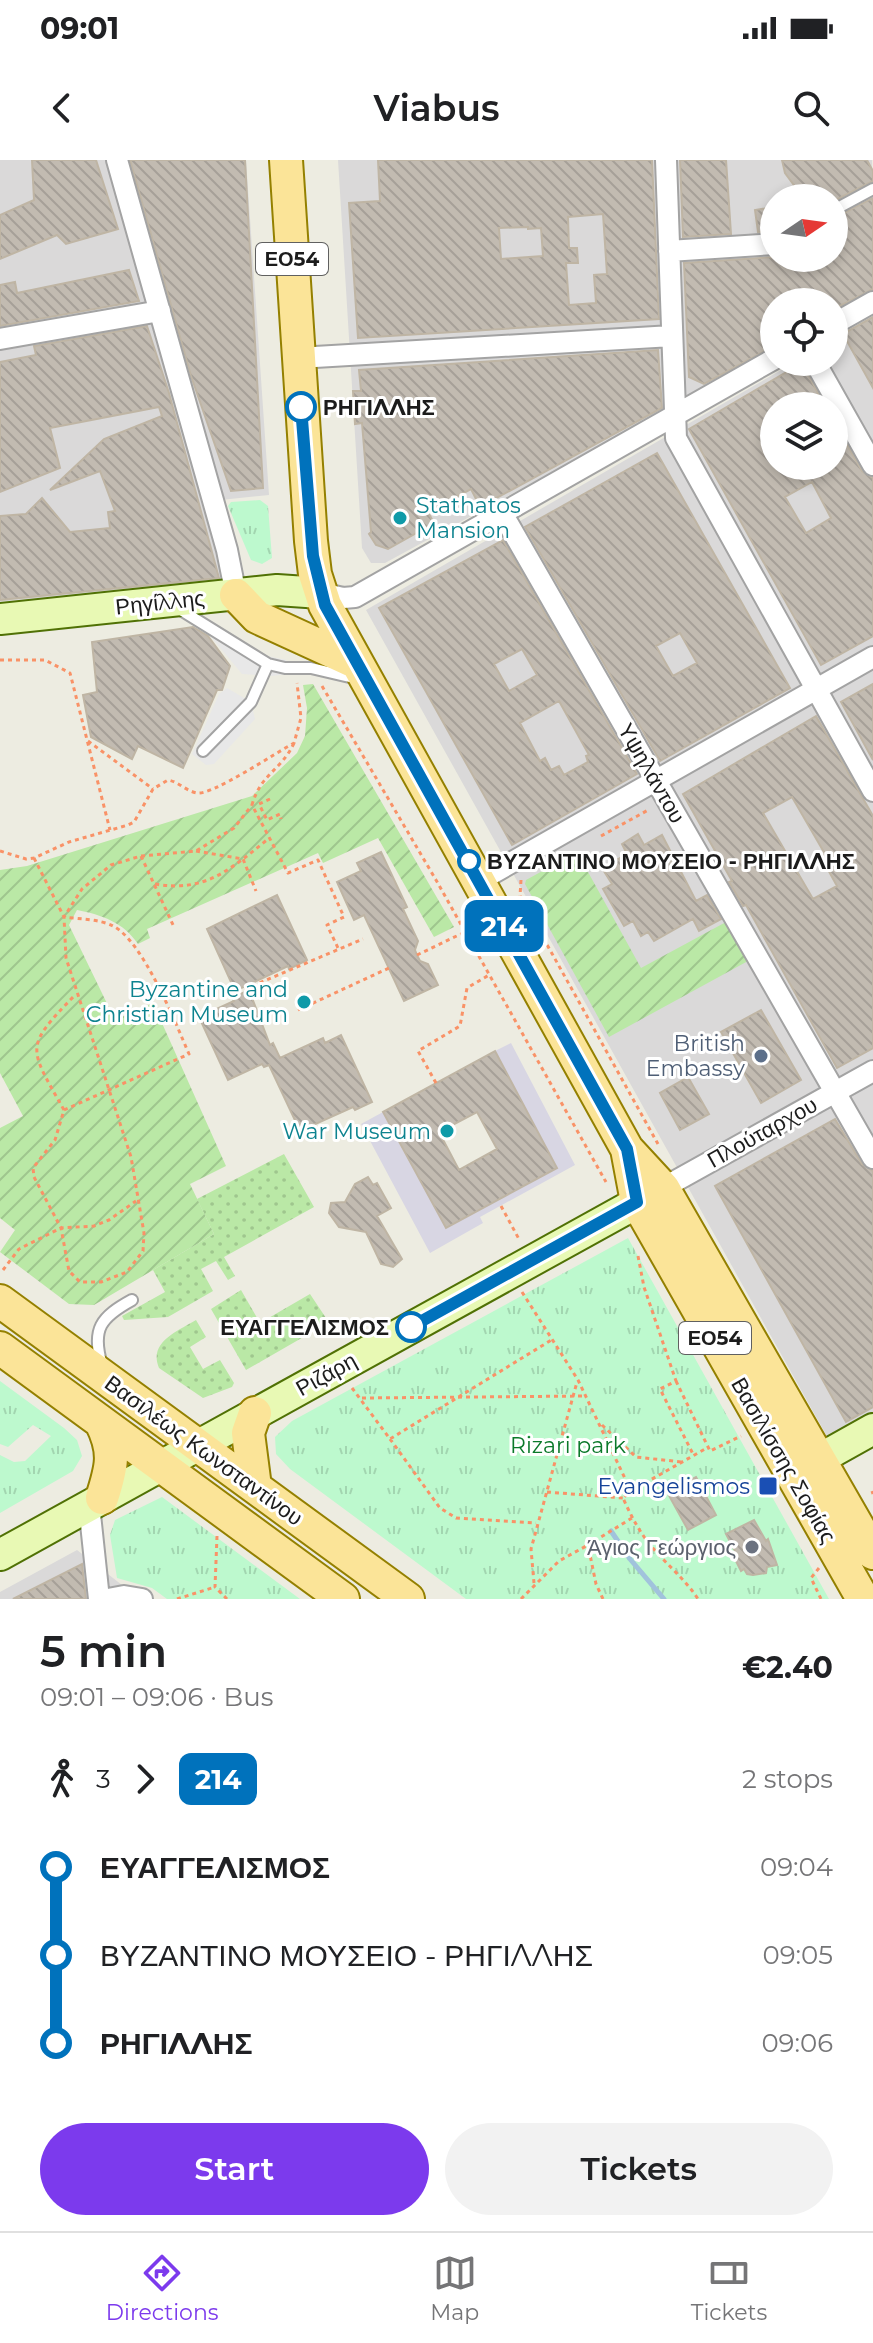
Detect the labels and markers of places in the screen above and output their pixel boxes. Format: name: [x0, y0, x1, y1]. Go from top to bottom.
marker: ΡΗΓΙΛΛΗΣ: [286, 392, 316, 422]
place label: ΡΗΓΙΛΛΗΣ: [323, 394, 435, 421]
place label: Stathatos Mansion: [416, 492, 521, 544]
marker: Stathatos Mansion: [391, 509, 409, 527]
place label: ΒΥΖΑΝΤΙΝΟ ΜΟΥΣΕΙΟ - ΡΗΓΙΛΛΗΣ: [487, 848, 855, 875]
marker: ΒΥΖΑΝΤΙΝΟ ΜΟΥΣΕΙΟ - ΡΗΓΙΛΛΗΣ: [458, 850, 480, 872]
place label: Byzantine and Christian Museum: [86, 976, 288, 1028]
marker: Byzantine and Christian Museum: [295, 993, 313, 1011]
place label: British Embassy: [646, 1030, 745, 1082]
marker: British Embassy: [752, 1047, 770, 1065]
place label: War Museum: [282, 1118, 431, 1145]
marker: War Museum: [438, 1122, 456, 1140]
marker: ΕΥΑΓΓΕΛΙΣΜΟΣ: [396, 1312, 426, 1342]
place label: ΕΥΑΓΓΕΛΙΣΜΟΣ: [220, 1314, 389, 1341]
place label: Evangelismos: [597, 1473, 750, 1500]
marker: Evangelismos: [757, 1475, 779, 1497]
place label: Άγιος Γεώργιος: [587, 1534, 736, 1561]
marker: Άγιος Γεώργιος: [743, 1538, 761, 1556]

